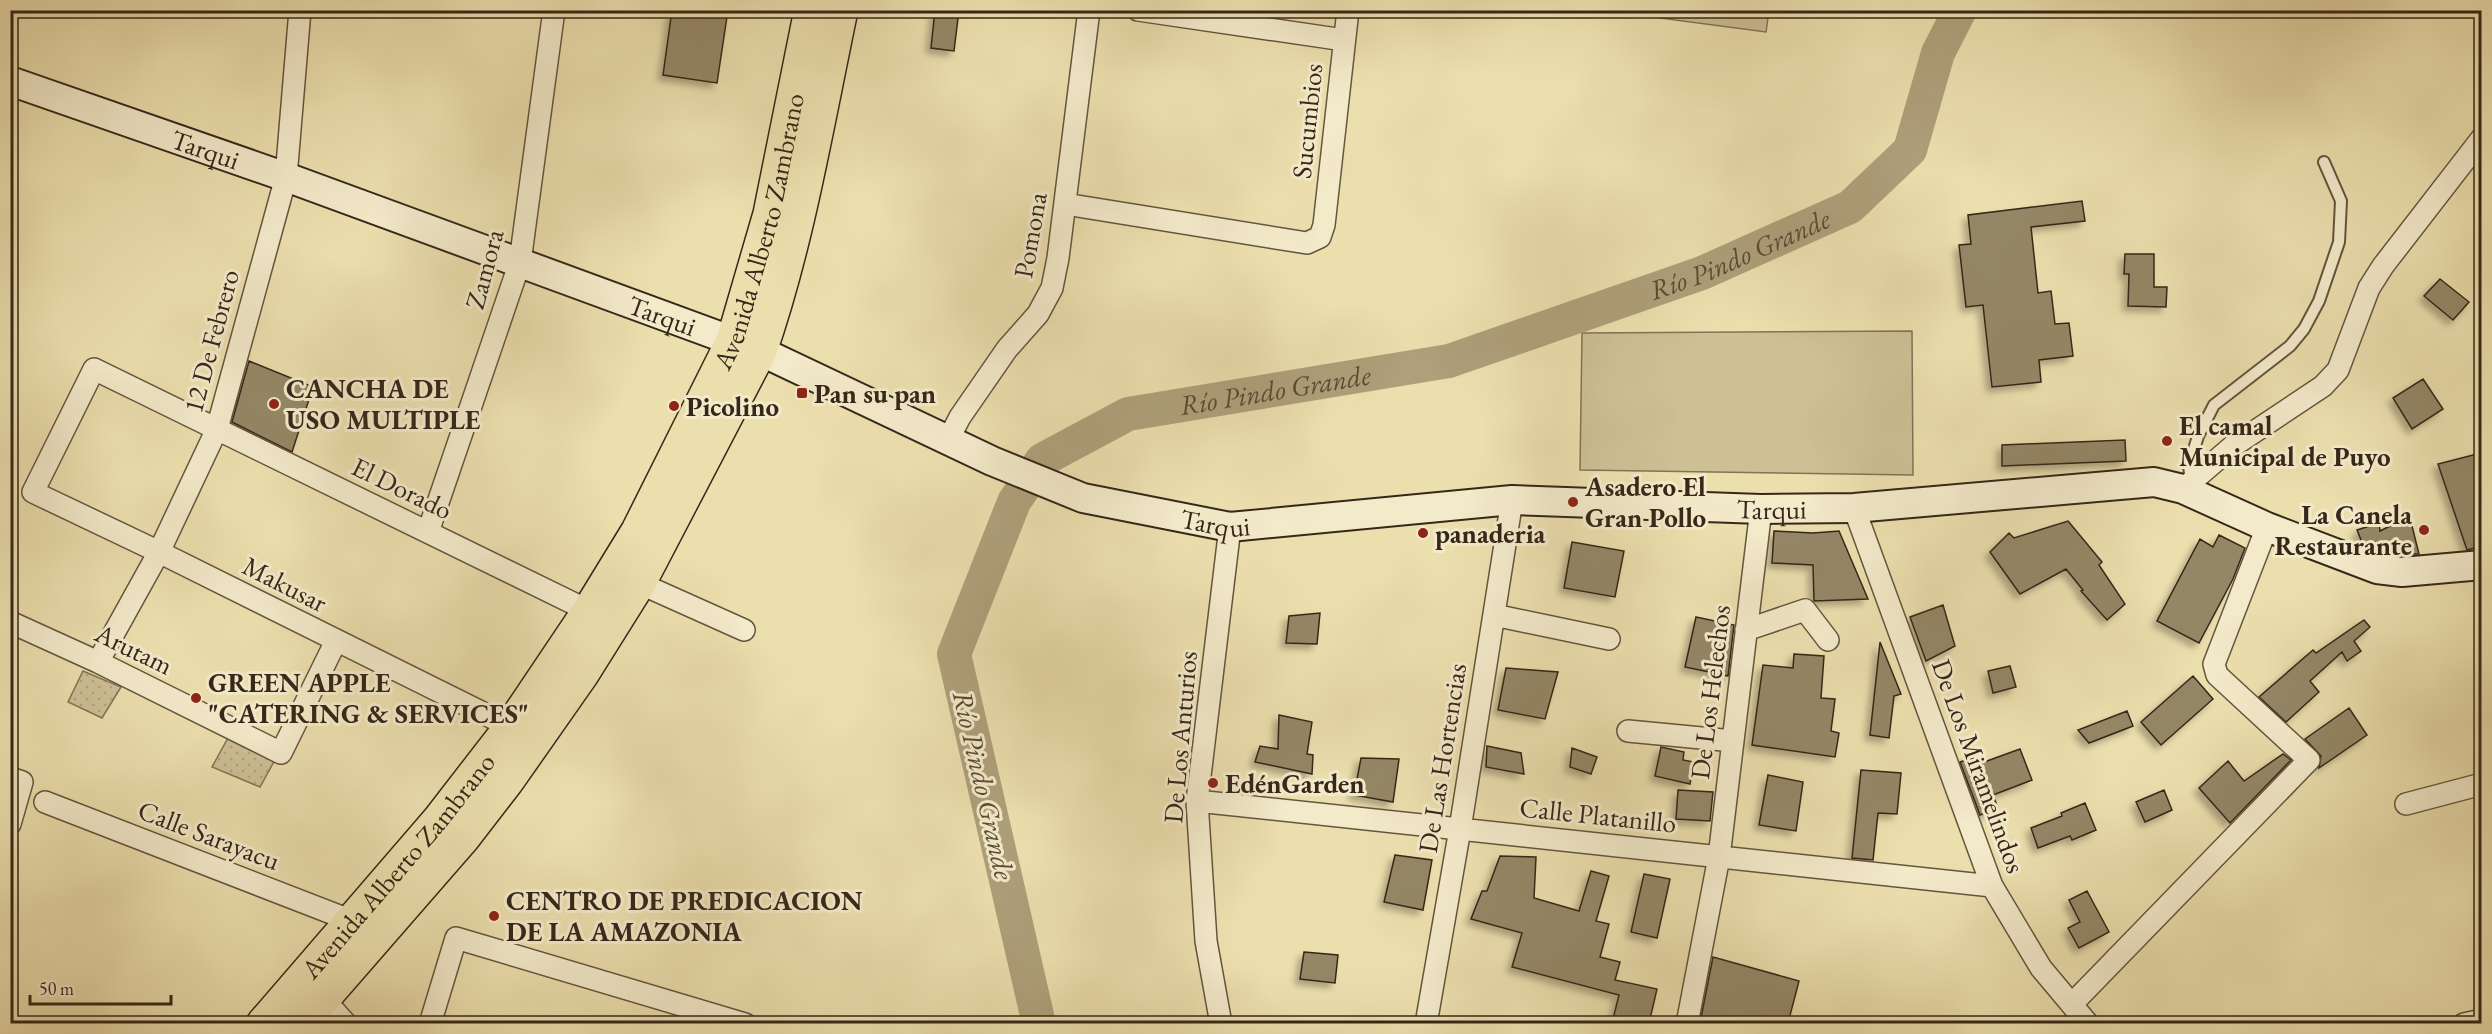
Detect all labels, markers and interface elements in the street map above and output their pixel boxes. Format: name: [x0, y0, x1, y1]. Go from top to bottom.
street label: Sucumbios: [1284, 62, 1330, 180]
street label: Avenida Alberto Zambrano: [704, 90, 811, 376]
street label: Tarqui: [167, 121, 245, 177]
street label: Pomona: [1005, 189, 1055, 281]
water label: Río Pindo Grande: [1644, 200, 1836, 308]
street label: Zamora: [457, 225, 511, 313]
street label: 12 De Febrero: [175, 265, 247, 417]
street label: Tarqui: [623, 287, 701, 344]
water label: Río Pindo Grande: [1177, 356, 1374, 423]
place label: CANCHA DE USO MULTIPLE: [286, 371, 481, 437]
place label: Pan su pan: [814, 376, 936, 411]
marker: Pan su pan: [795, 386, 809, 400]
place label: Picolino: [686, 389, 779, 424]
marker: CANCHA DE USO MULTIPLE: [267, 397, 281, 411]
marker: Picolino: [667, 399, 681, 413]
place label: El camal Municipal de Puyo: [2179, 408, 2391, 474]
marker: El camal Municipal de Puyo: [2160, 434, 2174, 448]
street label: El Dorado: [346, 449, 458, 527]
place label: Asadero El Gran Pollo: [1584, 469, 1706, 535]
street label: Tarqui: [1736, 491, 1807, 527]
marker: Asadero El Gran Pollo: [1566, 495, 1580, 509]
place label: La Canela Restaurante: [2274, 497, 2412, 563]
street label: Tarqui: [1178, 500, 1252, 544]
place label: panaderia: [1435, 516, 1546, 551]
marker: La Canela Restaurante: [2417, 523, 2431, 537]
marker: panaderia: [1416, 526, 1430, 540]
street label: Makusar: [237, 548, 333, 620]
street label: De Los Helechos: [1682, 603, 1738, 781]
street label: Arutam: [88, 615, 179, 683]
street label: De Los Anturios: [1155, 649, 1205, 825]
street label: De Los Miramelindos: [1924, 654, 2034, 878]
street label: De Las Hortencias: [1410, 661, 1474, 855]
place label: GREEN APPLE "CATERING & SERVICES": [208, 665, 529, 731]
water label: Río Pindo Grande: [945, 687, 1023, 883]
marker: GREEN APPLE "CATERING & SERVICES": [189, 691, 203, 705]
street label: Avenida Alberto Zambrano: [292, 745, 502, 986]
place label: EdénGarden: [1225, 766, 1365, 801]
marker: EdénGarden: [1206, 776, 1220, 790]
street label: Calle Platanillo: [1518, 789, 1678, 841]
street label: Calle Sarayacu: [133, 792, 285, 878]
place label: CENTRO DE PREDICACION DE LA AMAZONIA: [506, 883, 863, 949]
marker: CENTRO DE PREDICACION DE LA AMAZONIA: [487, 909, 501, 923]
scale bar: [30, 968, 171, 1006]
text: 50 m: [39, 977, 74, 1000]

